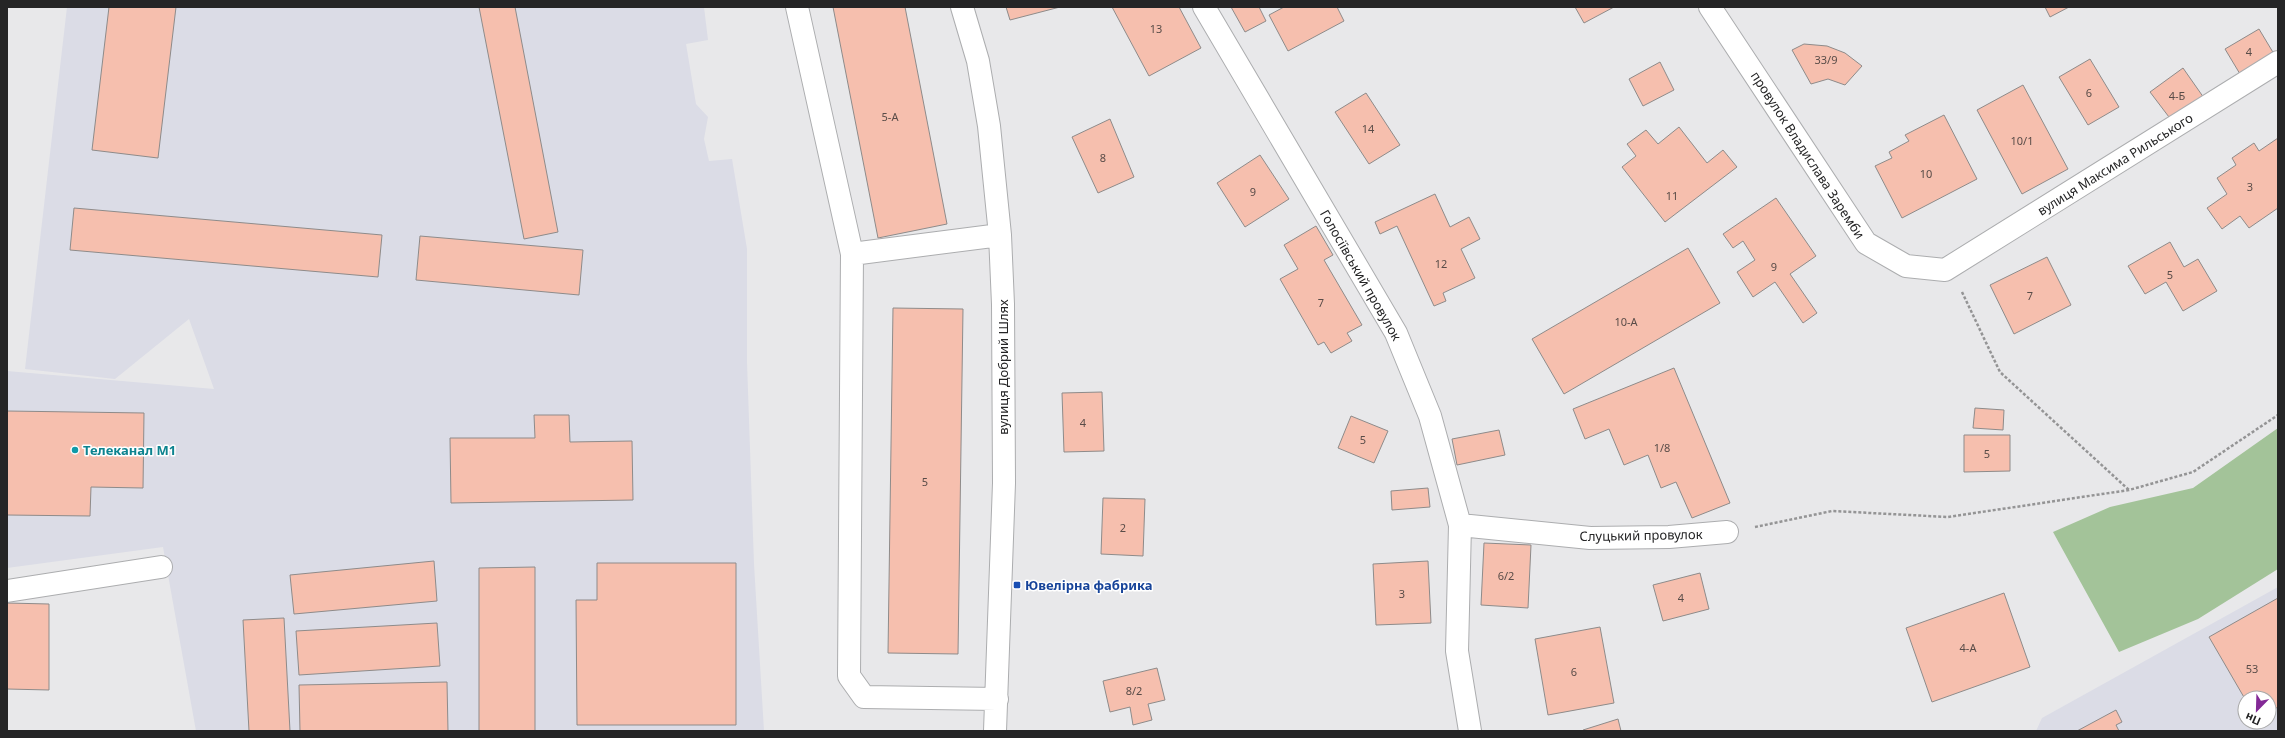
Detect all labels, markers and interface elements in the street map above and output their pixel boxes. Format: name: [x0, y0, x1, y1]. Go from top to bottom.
house number: 13: [1150, 21, 1162, 36]
house number: 4: [2246, 44, 2253, 59]
house number: 33/9: [1815, 52, 1837, 67]
street label: провулок Владислава Заремби: [1747, 68, 1869, 242]
house number: 6: [2086, 85, 2092, 100]
house number: 4-Б: [2169, 88, 2186, 103]
street label: вулиця Максима Рильського: [2034, 108, 2196, 219]
house number: 5-А: [882, 109, 899, 124]
house number: 14: [1362, 121, 1375, 136]
house number: 10/1: [2011, 133, 2033, 148]
house number: 8: [1100, 150, 1106, 165]
house number: 10: [1920, 166, 1932, 181]
house number: 3: [2247, 179, 2253, 194]
house number: 9: [1250, 184, 1256, 199]
house number: 11: [1666, 188, 1678, 203]
street label: Голосіївський провулок: [1316, 206, 1406, 344]
house number: 12: [1435, 256, 1447, 271]
house number: 9: [1771, 259, 1777, 274]
house number: 5: [2167, 267, 2173, 282]
house number: 7: [2027, 288, 2033, 303]
house number: 7: [1318, 295, 1324, 310]
street label: вулиця Добрий Шлях: [994, 299, 1012, 435]
house number: 10-А: [1614, 314, 1639, 329]
house number: 4: [1080, 415, 1087, 430]
house number: 5: [1360, 432, 1366, 447]
house number: 1/8: [1654, 440, 1670, 455]
place label: Телеканал М1: [83, 441, 176, 459]
marker: Телеканал М1: [70, 445, 80, 455]
house number: 5: [1984, 446, 1990, 461]
house number: 5: [922, 474, 928, 489]
house number: 2: [1120, 520, 1126, 535]
street label: Слуцький провулок: [1579, 525, 1703, 545]
house number: 6/2: [1498, 568, 1514, 583]
place label: Ювелірна фабрика: [1025, 576, 1152, 594]
marker: Ювелірна фабрика: [1012, 580, 1022, 590]
house number: 3: [1399, 586, 1405, 601]
house number: 4: [1678, 590, 1685, 605]
house number: 4-А: [1960, 640, 1977, 655]
house number: 53: [2246, 661, 2258, 676]
house number: 6: [1571, 664, 1577, 679]
house number: 8/2: [1126, 683, 1142, 698]
north arrow: [2237, 690, 2277, 730]
text: Пн: [2243, 710, 2263, 730]

